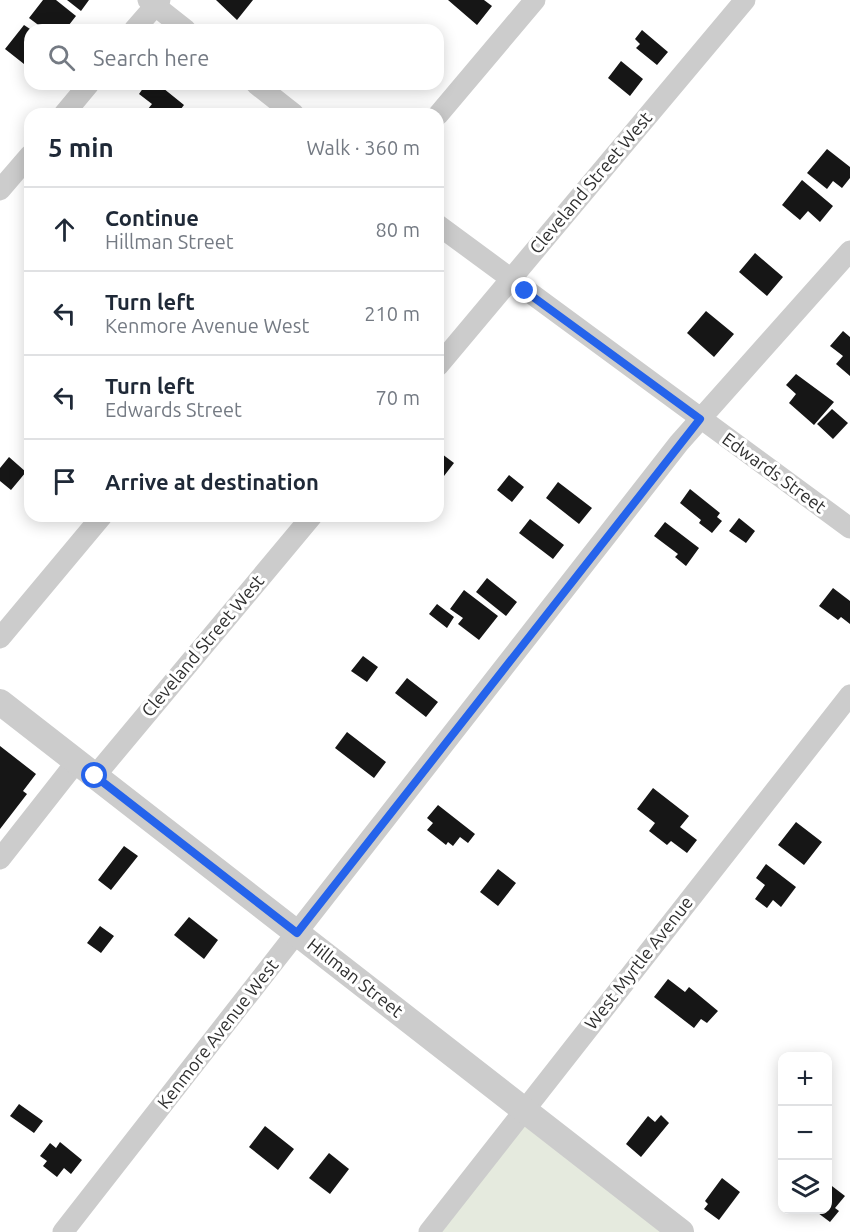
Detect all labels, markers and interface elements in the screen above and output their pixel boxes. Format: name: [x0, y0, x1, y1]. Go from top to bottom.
search box: [24, 24, 444, 90]
icon: search: [45, 41, 78, 74]
text: Search here: [93, 45, 209, 70]
street label: Cleveland Street West: [525, 107, 655, 257]
text: 5 min: [48, 133, 114, 162]
text: Walk · 360 m: [307, 136, 420, 159]
text: Continue: [105, 205, 199, 230]
icon: ahead: [48, 213, 81, 246]
text: 80 m: [376, 218, 420, 241]
text: Hillman Street: [105, 230, 234, 253]
route end: [511, 277, 537, 303]
text: Turn left: [105, 289, 195, 314]
icon: left: [48, 297, 81, 330]
text: 210 m: [364, 302, 420, 325]
text: Kenmore Avenue West: [105, 314, 309, 337]
text: Turn left: [105, 373, 195, 398]
icon: left: [48, 381, 81, 414]
text: 70 m: [376, 386, 420, 409]
text: Edwards Street: [105, 398, 242, 421]
street label: Edwards Street: [719, 428, 830, 516]
icon: arrive: [48, 465, 81, 498]
text: Arrive at destination: [105, 469, 319, 494]
street label: Cleveland Street West: [137, 570, 267, 720]
route start: [81, 762, 107, 788]
street label: West Myrtle Avenue: [580, 892, 696, 1033]
street label: Hillman Street: [304, 934, 407, 1021]
street label: Kenmore Avenue West: [153, 955, 282, 1112]
map controls: [778, 1052, 832, 1214]
button: +: [778, 1052, 832, 1106]
button: −: [778, 1106, 832, 1160]
button: layers: [778, 1160, 832, 1214]

